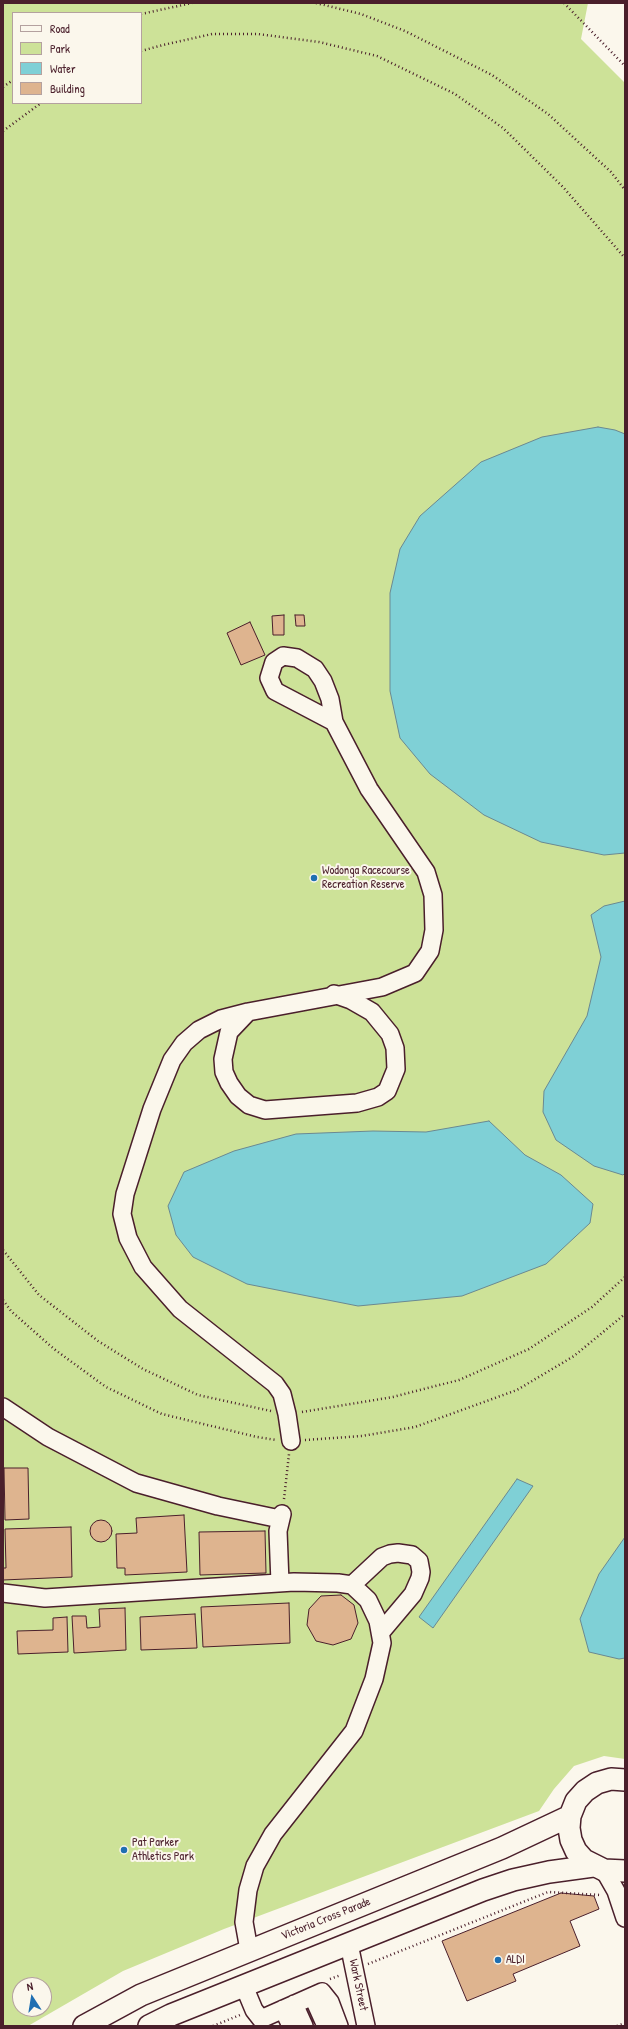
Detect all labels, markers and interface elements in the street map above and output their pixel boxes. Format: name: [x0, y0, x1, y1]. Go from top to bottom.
legend: [12, 12, 142, 104]
text: Road: [50, 20, 70, 37]
text: Park: [50, 40, 70, 57]
text: Water: [50, 60, 76, 77]
text: Building: [50, 80, 85, 97]
place label: Wodonga Racecourse Recreation Reserve: [322, 864, 410, 892]
marker: Wodonga Racecourse Recreation Reserve: [309, 873, 319, 883]
place label: Pat Parker Athletics Park: [132, 1836, 194, 1864]
marker: Pat Parker Athletics Park: [119, 1845, 129, 1855]
street label: Victoria Cross Parade: [279, 1895, 373, 1943]
place label: ALDI: [506, 1953, 525, 1967]
marker: ALDI: [493, 1955, 503, 1965]
street label: Wark Street: [346, 1958, 370, 2012]
north arrow: [12, 1977, 52, 2017]
text: N: [25, 1979, 34, 1994]

